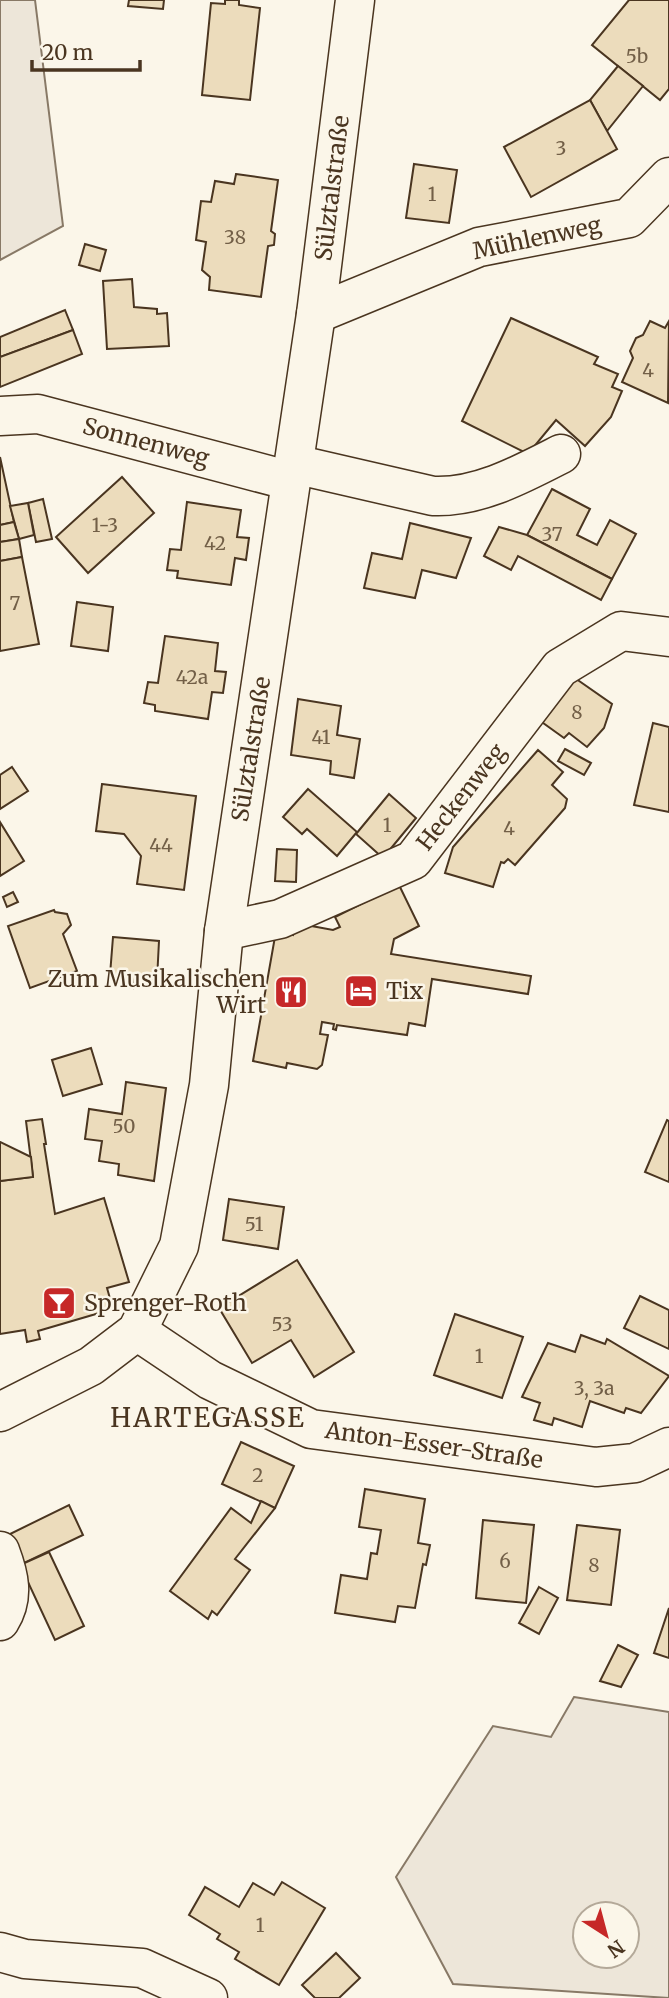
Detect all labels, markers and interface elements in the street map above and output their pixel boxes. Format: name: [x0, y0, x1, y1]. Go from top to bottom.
scale bar: [32, 28, 140, 72]
text: 20 m: [42, 39, 94, 66]
house number: 5b: [626, 44, 648, 68]
street label: Sülztalstraße: [308, 113, 355, 262]
house number: 3: [556, 136, 566, 160]
house number: 1: [428, 182, 437, 206]
street label: Mühlenweg: [470, 210, 604, 265]
house number: 38: [224, 225, 246, 249]
house number: 4: [642, 358, 654, 382]
street label: Sonnenweg: [80, 411, 213, 472]
house number: 1-3: [92, 513, 118, 537]
house number: 37: [541, 522, 563, 546]
house number: 42: [204, 531, 226, 555]
house number: 7: [10, 591, 21, 615]
house number: 42a: [176, 665, 208, 689]
street label: Sülztalstraße: [225, 674, 276, 824]
house number: 8: [571, 700, 583, 724]
house number: 41: [312, 725, 331, 749]
street label: Heckenweg: [410, 737, 511, 856]
house number: 1: [383, 813, 392, 837]
house number: 4: [503, 816, 515, 840]
house number: 44: [149, 833, 173, 857]
place label: Zum Musikalischen Wirt: [47, 964, 266, 1019]
hotel icon: Tix: [342, 972, 380, 1010]
restaurant icon: Zum Musikalischen Wirt: [272, 973, 310, 1011]
place label: Tix: [386, 976, 424, 1005]
house number: 50: [112, 1114, 136, 1138]
house number: 51: [245, 1212, 264, 1236]
bar icon: Sprenger-Roth: [40, 1284, 78, 1322]
place label: Sprenger-Roth: [84, 1288, 247, 1317]
house number: 53: [271, 1312, 293, 1336]
house number: 1: [475, 1344, 484, 1368]
house number: 3, 3a: [574, 1376, 614, 1400]
district label: HARTEGASSE: [110, 1401, 306, 1434]
street label: Anton-Esser-Straße: [322, 1415, 545, 1474]
house number: 2: [252, 1463, 264, 1487]
house number: 6: [499, 1549, 511, 1573]
house number: 8: [588, 1553, 600, 1577]
north arrow: [571, 1900, 641, 1970]
house number: 1: [256, 1913, 265, 1937]
text: N: [603, 1935, 629, 1963]

